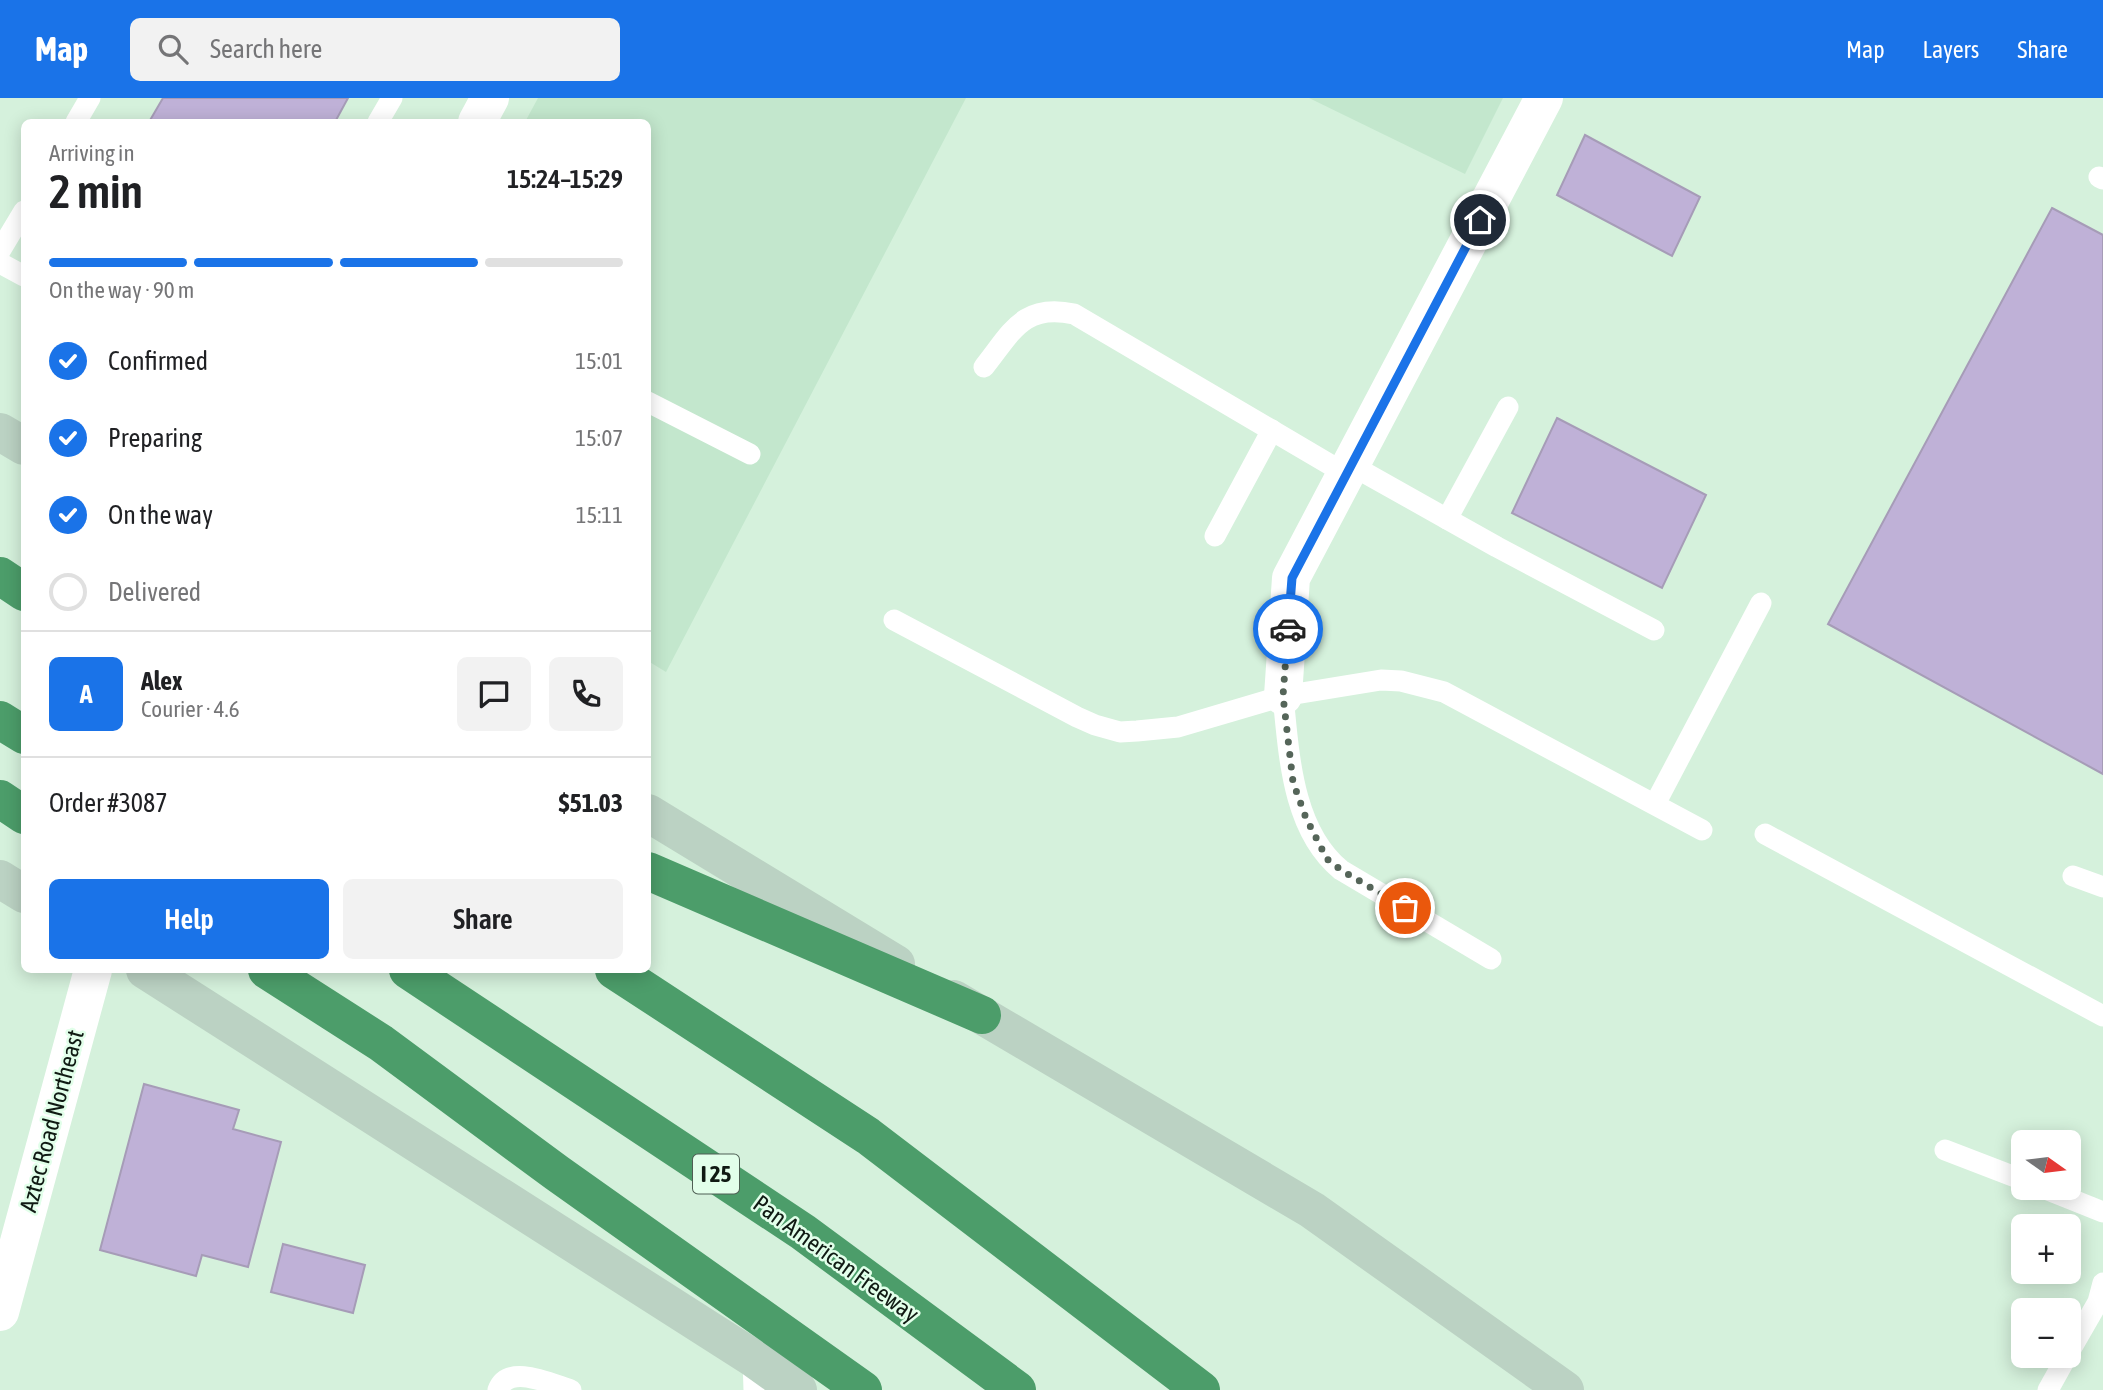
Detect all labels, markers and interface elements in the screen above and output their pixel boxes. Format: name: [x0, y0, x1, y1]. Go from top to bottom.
search box: [130, 18, 620, 81]
text: Map: [35, 30, 88, 68]
icon: search: [154, 30, 192, 68]
text: Search here: [210, 34, 322, 64]
text: Map: [1846, 36, 1885, 63]
text: Layers: [1923, 36, 1979, 63]
text: Share: [2017, 36, 2068, 63]
text: Arriving in: [49, 140, 135, 166]
text: 15:24–15:29: [507, 164, 623, 194]
text: 2 min: [49, 165, 143, 218]
pin: [1450, 190, 1510, 250]
icon: home: [1461, 201, 1499, 239]
text: On the way · 90 m: [49, 277, 194, 303]
icon: check: [49, 342, 87, 380]
text: Confirmed: [108, 346, 208, 376]
text: 15:01: [575, 348, 623, 374]
icon: check: [49, 419, 87, 457]
text: Preparing: [108, 423, 202, 453]
text: 15:07: [575, 425, 623, 451]
icon: check: [49, 496, 87, 534]
text: On the way: [108, 500, 213, 530]
text: 15:11: [576, 502, 623, 528]
text: Delivered: [108, 577, 201, 607]
courier: [1253, 594, 1323, 664]
icon: car: [1269, 610, 1307, 648]
button: chat: [457, 657, 531, 731]
button: phone: [549, 657, 623, 731]
text: Alex: [141, 666, 182, 696]
text: A: [80, 679, 92, 709]
text: Courier · 4.6: [141, 696, 240, 722]
text: Order #3087: [49, 788, 168, 818]
text: $51.03: [559, 788, 623, 818]
pin: [1375, 878, 1435, 938]
button: Help: [49, 879, 329, 959]
button: Share: [343, 879, 623, 959]
icon: bag: [1386, 889, 1424, 927]
street label: Aztec Road Northeast: [14, 1027, 89, 1215]
north arrow: [2011, 1130, 2081, 1200]
map controls: [2011, 1130, 2081, 1368]
road number: I 25: [693, 1154, 739, 1194]
street label: Pan American Freeway: [748, 1190, 924, 1328]
button: +: [2011, 1214, 2081, 1284]
button: −: [2011, 1298, 2081, 1368]

